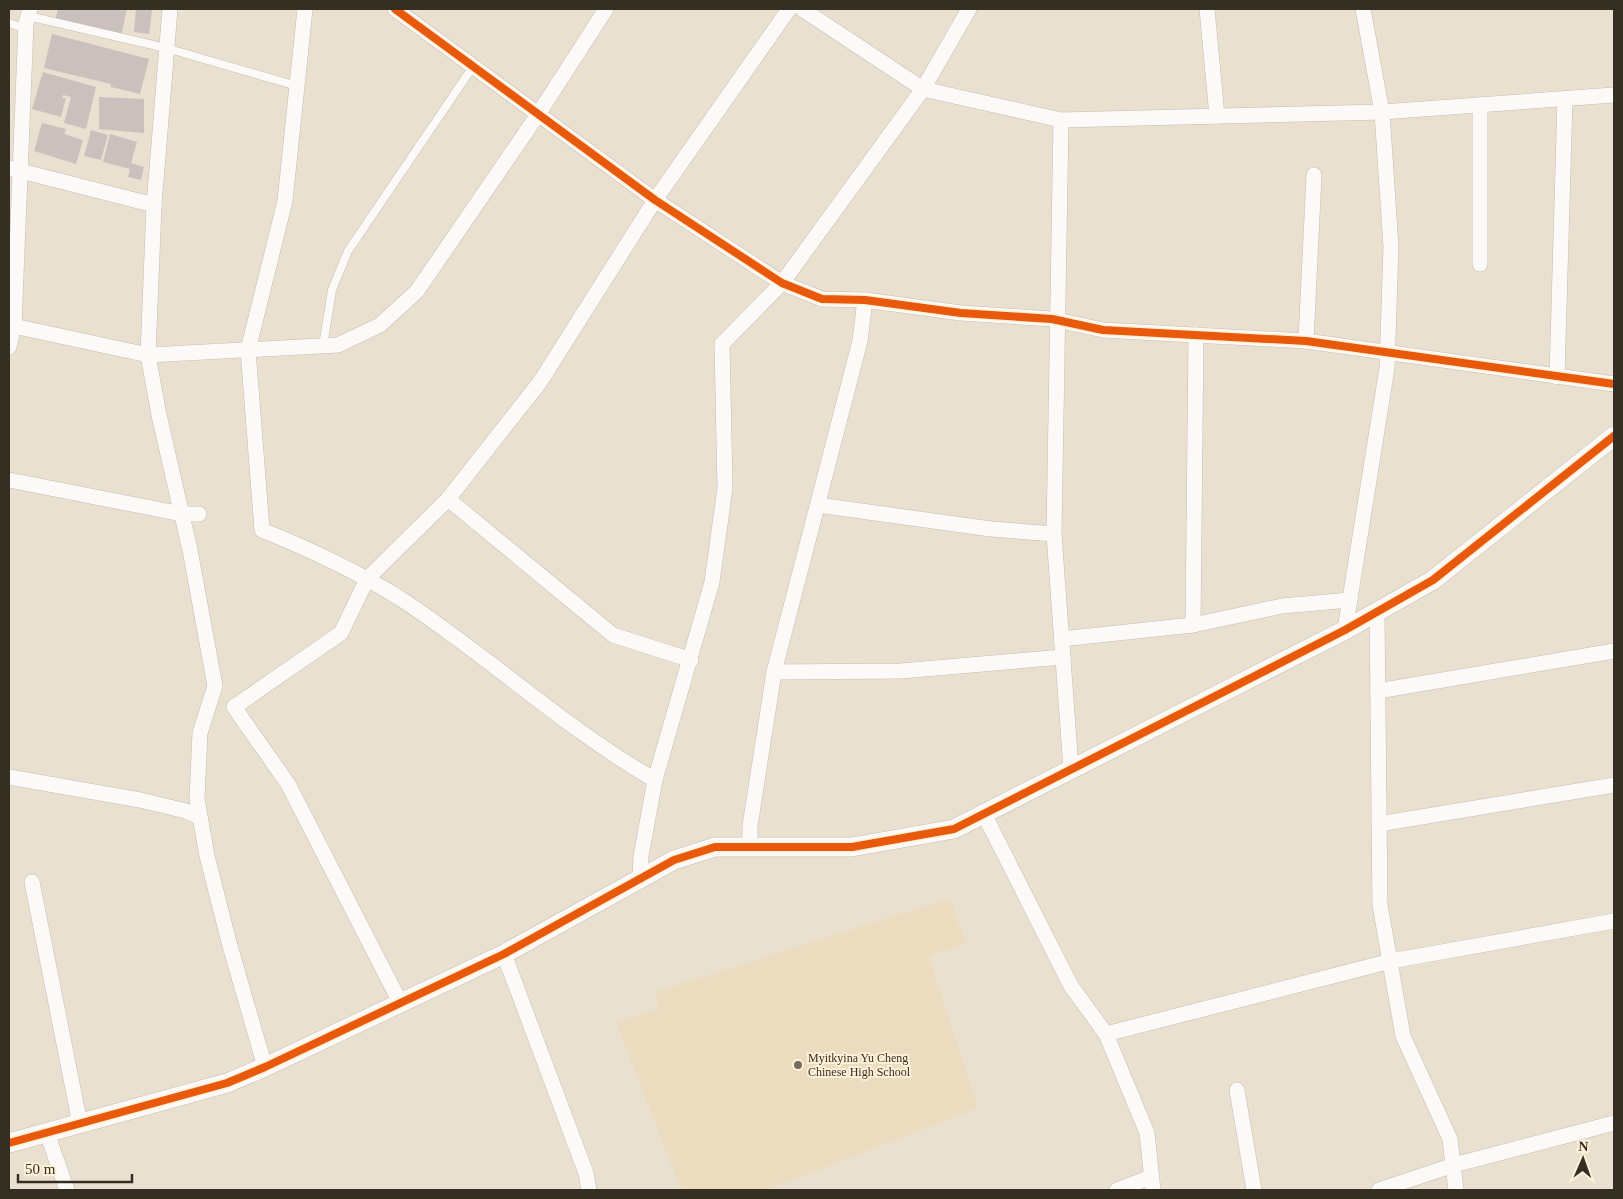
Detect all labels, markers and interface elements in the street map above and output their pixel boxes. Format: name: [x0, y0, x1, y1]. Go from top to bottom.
place label: Myitkyina Yu Cheng Chinese High School: [808, 1051, 911, 1079]
marker: Myitkyina Yu Cheng Chinese High School: [792, 1059, 804, 1071]
north arrow: [1558, 1134, 1608, 1184]
text: N: [1578, 1139, 1589, 1154]
scale bar: [18, 1152, 131, 1184]
text: 50 m: [25, 1161, 56, 1177]

